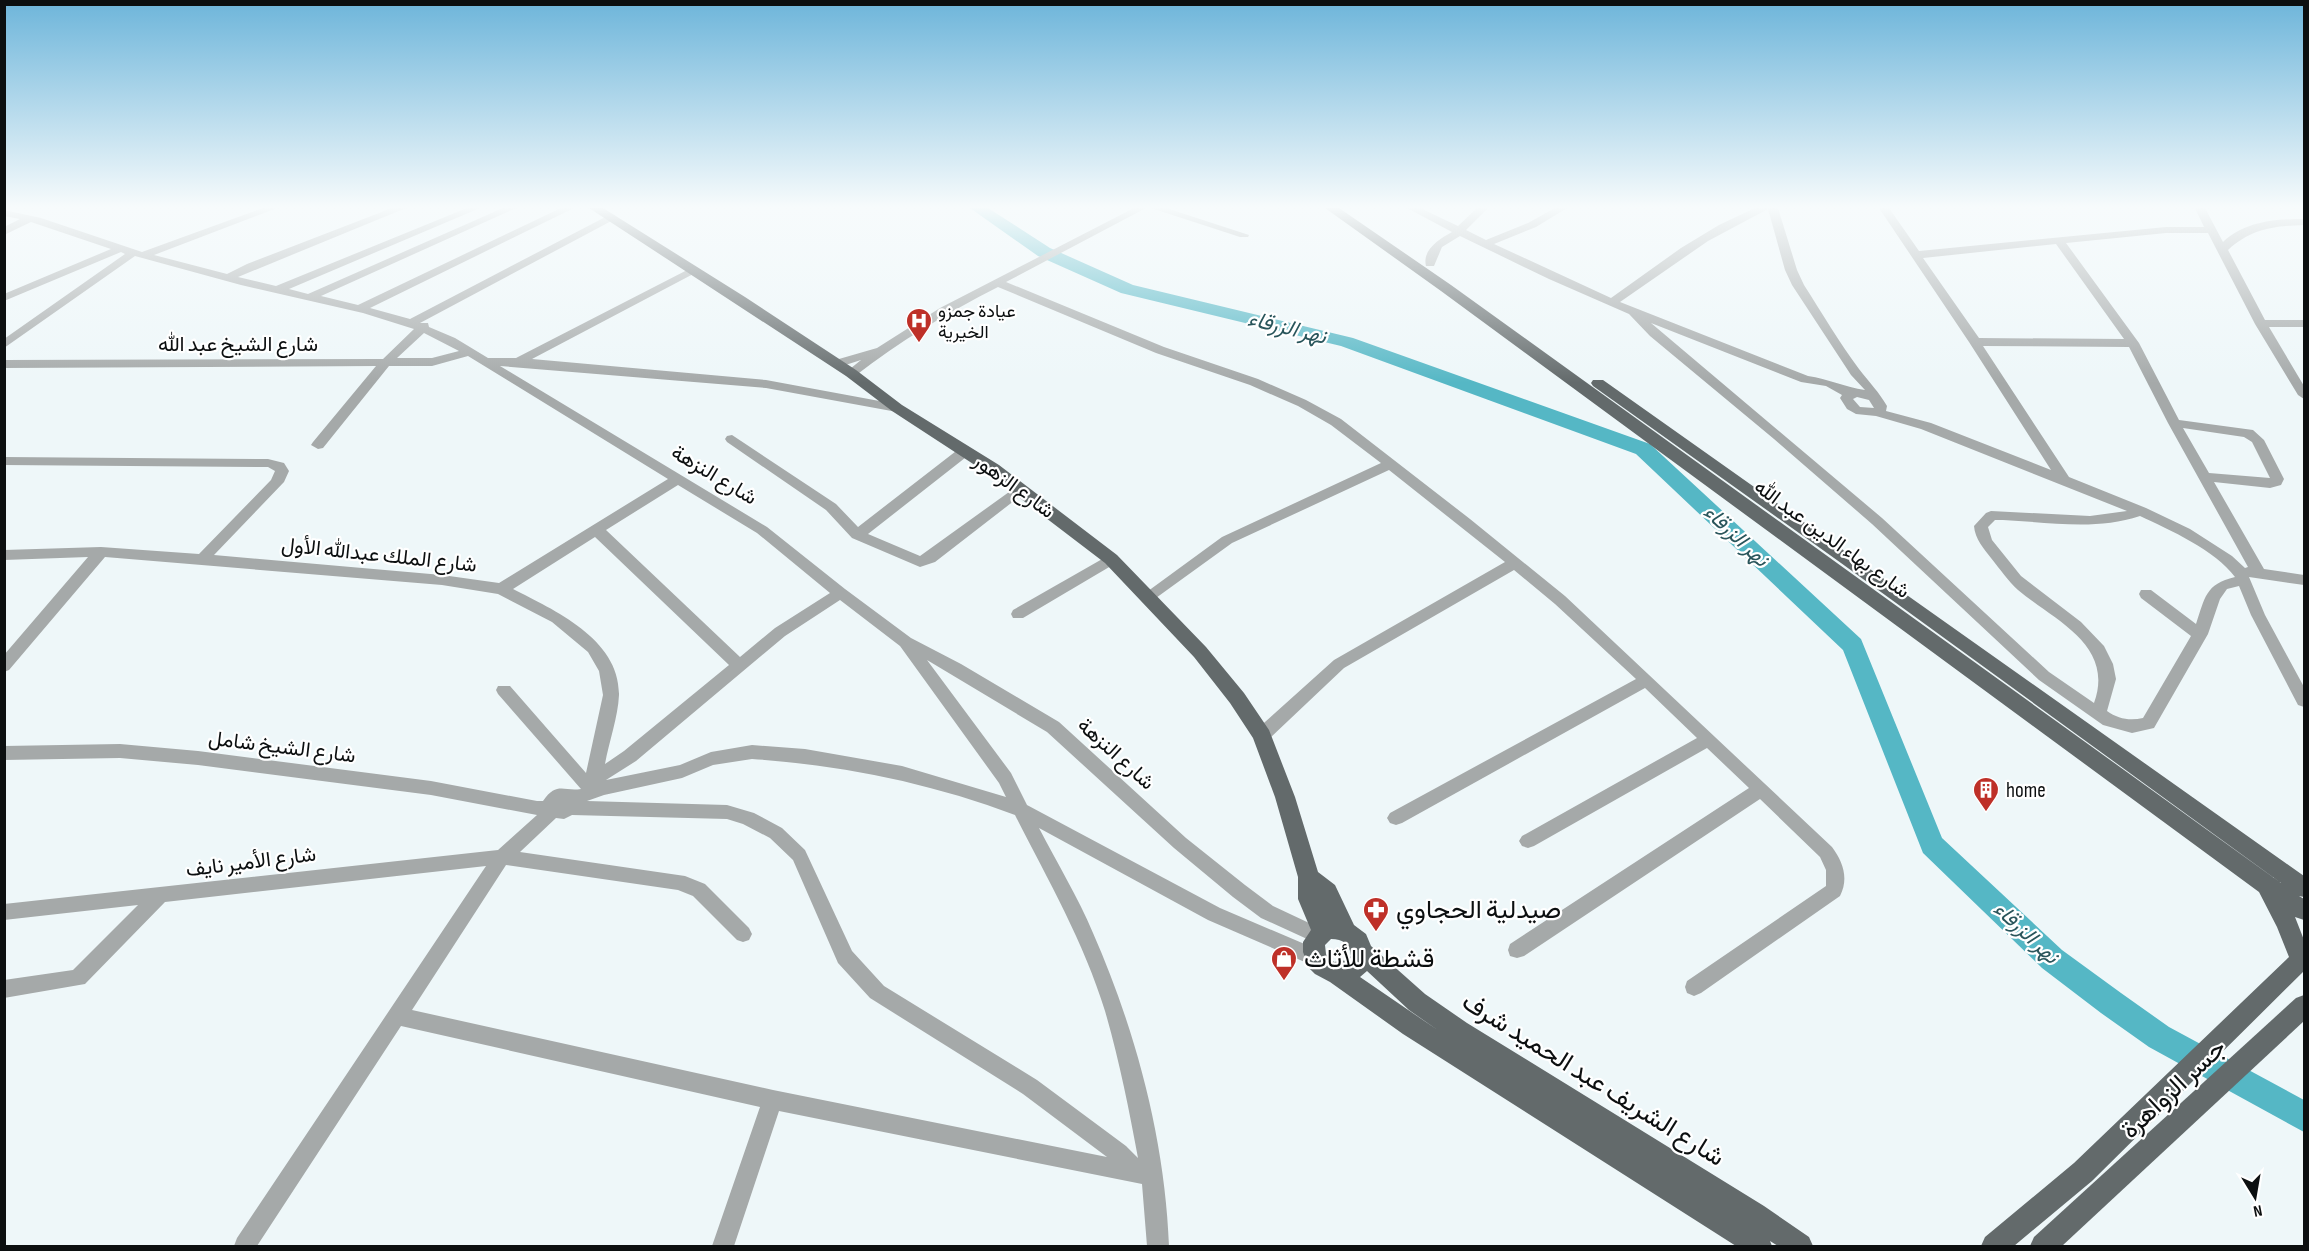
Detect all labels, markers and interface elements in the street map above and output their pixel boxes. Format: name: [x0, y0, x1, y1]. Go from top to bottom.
place label: عيادة جمزو الخيرية: [938, 301, 1016, 343]
water label: نهر الزرقاء: [1245, 305, 1331, 351]
hospital icon: عيادة جمزو الخيرية: [904, 306, 934, 344]
street label: شارع الشيخ عبد الله: [158, 331, 318, 358]
street label: شارع النزهة: [666, 440, 761, 511]
street label: شارع الزهور: [967, 448, 1059, 525]
street label: شارع بهاء الدين عبد الله: [1749, 473, 1915, 605]
water label: نهر الزرقاء: [1698, 499, 1776, 574]
street label: شارع الملك عبدالله الأول: [280, 531, 478, 579]
street label: شارع النزهة: [1071, 713, 1160, 796]
street label: شارع الشيخ شامل: [207, 726, 357, 769]
building icon: home: [1971, 775, 2001, 813]
place label: home: [2006, 778, 2046, 803]
street label: شارع الأمير نايف: [185, 842, 318, 883]
pharmacy icon: صيدلية الحجاوي: [1361, 895, 1391, 933]
place label: صيدلية الحجاوي: [1396, 895, 1561, 930]
water label: نهر الزرقاء: [1988, 896, 2066, 971]
place label: قشطة للأثاث: [1304, 943, 1434, 975]
shop icon: قشطة للأثاث: [1269, 944, 1299, 982]
street label: شارع الشريف عبد الحميد شرف: [1455, 986, 1730, 1174]
street label: جسر الزواهرة: [2115, 1032, 2233, 1146]
north arrow: [2225, 1167, 2285, 1227]
text: N: [2252, 1200, 2264, 1220]

